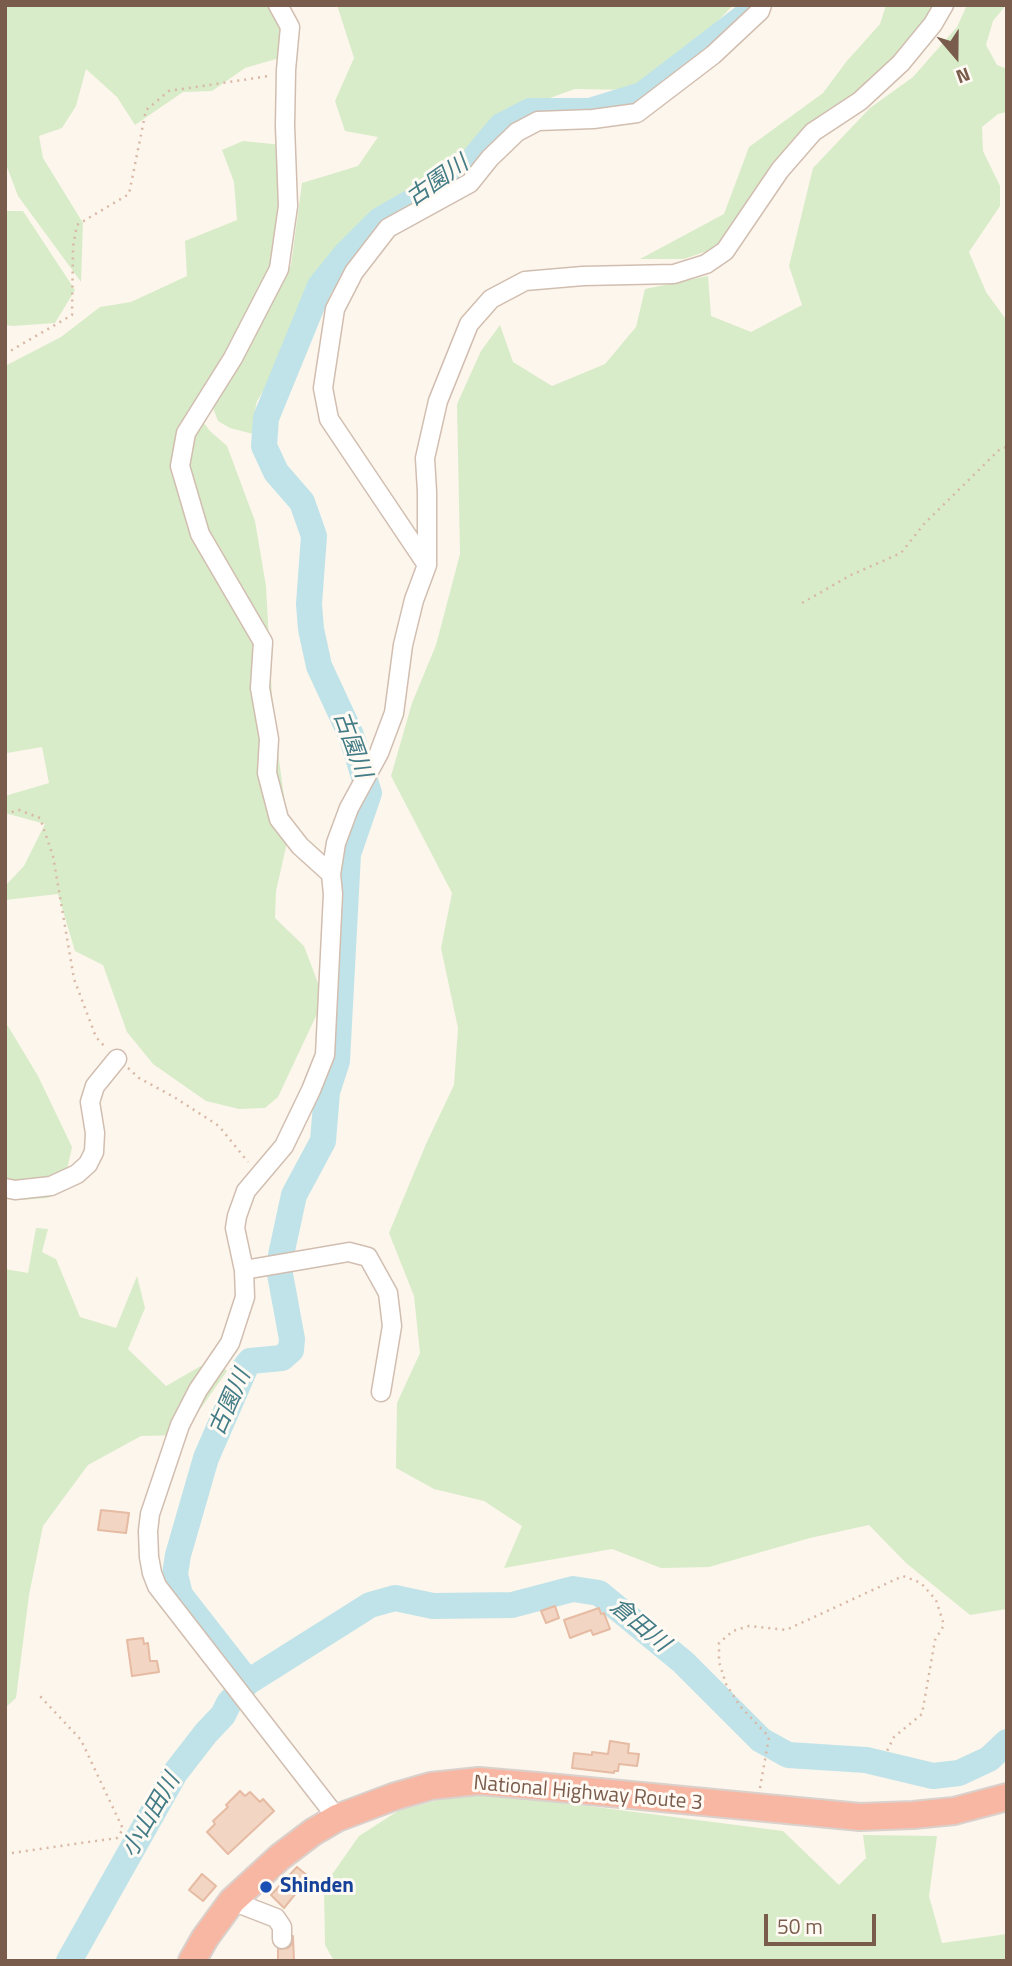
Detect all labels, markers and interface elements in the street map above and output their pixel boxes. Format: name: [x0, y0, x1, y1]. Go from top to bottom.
north arrow: [921, 21, 991, 91]
text: N: [952, 60, 975, 92]
water label: 古園川: [402, 151, 474, 213]
water label: 古園川: [326, 708, 376, 782]
water label: 古園川: [204, 1366, 258, 1440]
water label: 倉田川: [604, 1593, 674, 1659]
water label: 小山田川: [117, 1769, 187, 1863]
street label: National Highway Route 3: [472, 1771, 704, 1817]
place label: Shinden: [280, 1874, 354, 1900]
marker: Shinden: [258, 1879, 274, 1895]
scale bar: [767, 1899, 879, 1943]
text: 50 m: [777, 1910, 823, 1942]

